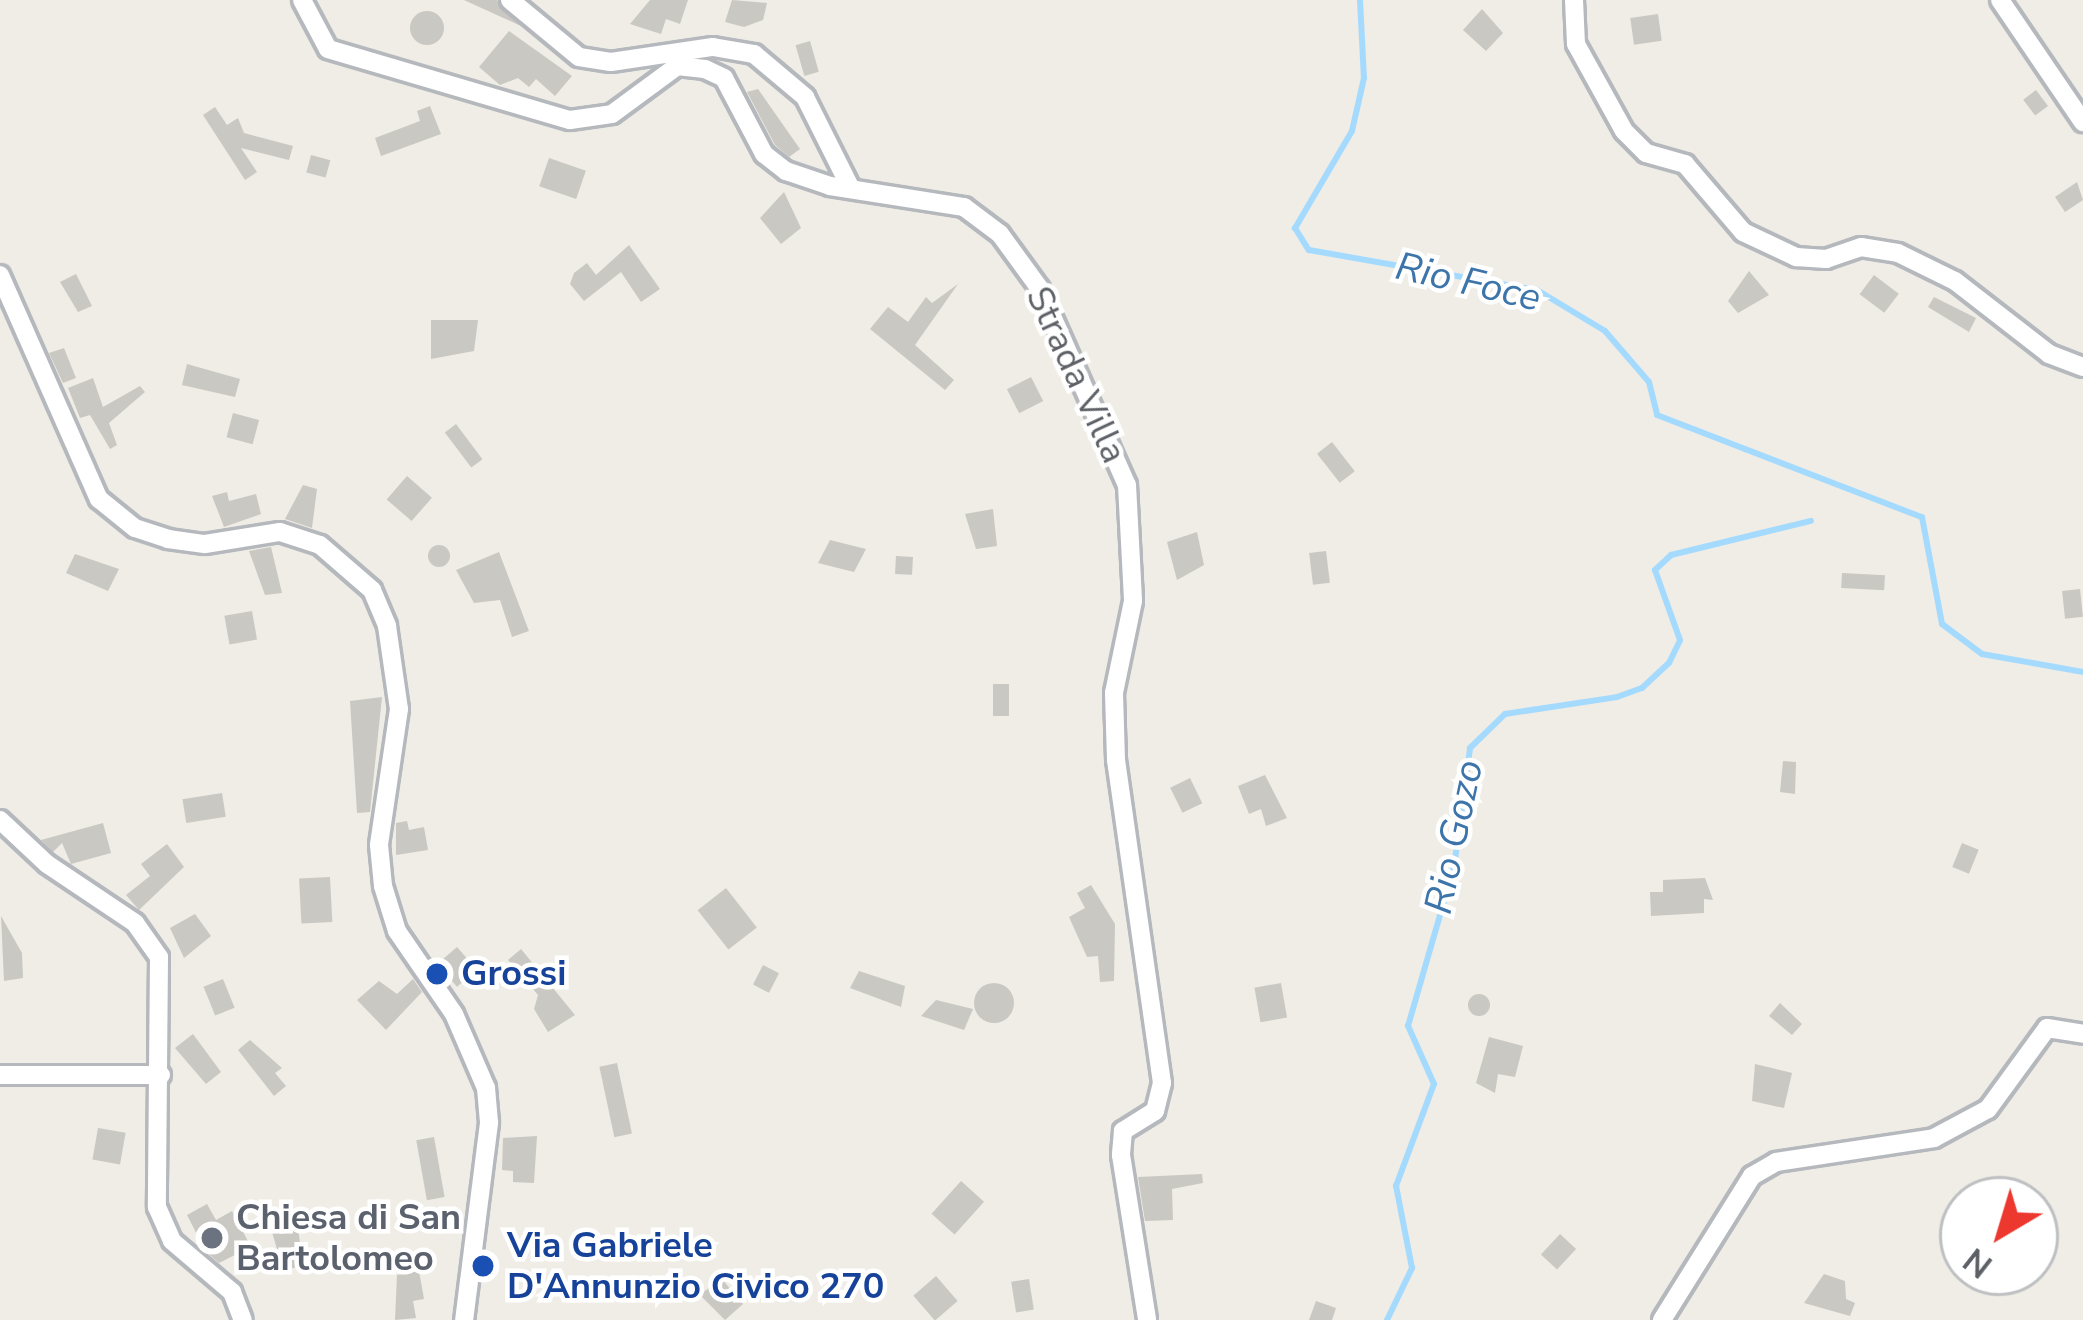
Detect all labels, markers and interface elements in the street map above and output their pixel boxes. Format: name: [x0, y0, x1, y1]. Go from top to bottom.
water label: Rio Foce: [1391, 244, 1545, 322]
street label: Strada Villa: [1016, 280, 1136, 470]
water label: Rio Gozo: [1416, 756, 1494, 918]
place label: Grossi: [461, 952, 566, 996]
marker: Grossi: [424, 961, 450, 987]
north arrow: [1939, 1176, 2059, 1296]
place label: Chiesa di San Bartolomeo: [236, 1195, 461, 1280]
place label: Via Gabriele D'Annunzio Civico 270: [507, 1223, 884, 1308]
marker: Chiesa di San Bartolomeo: [199, 1225, 225, 1251]
text: N: [1955, 1237, 2002, 1288]
marker: Via Gabriele D'Annunzio Civico 270: [470, 1253, 496, 1279]

